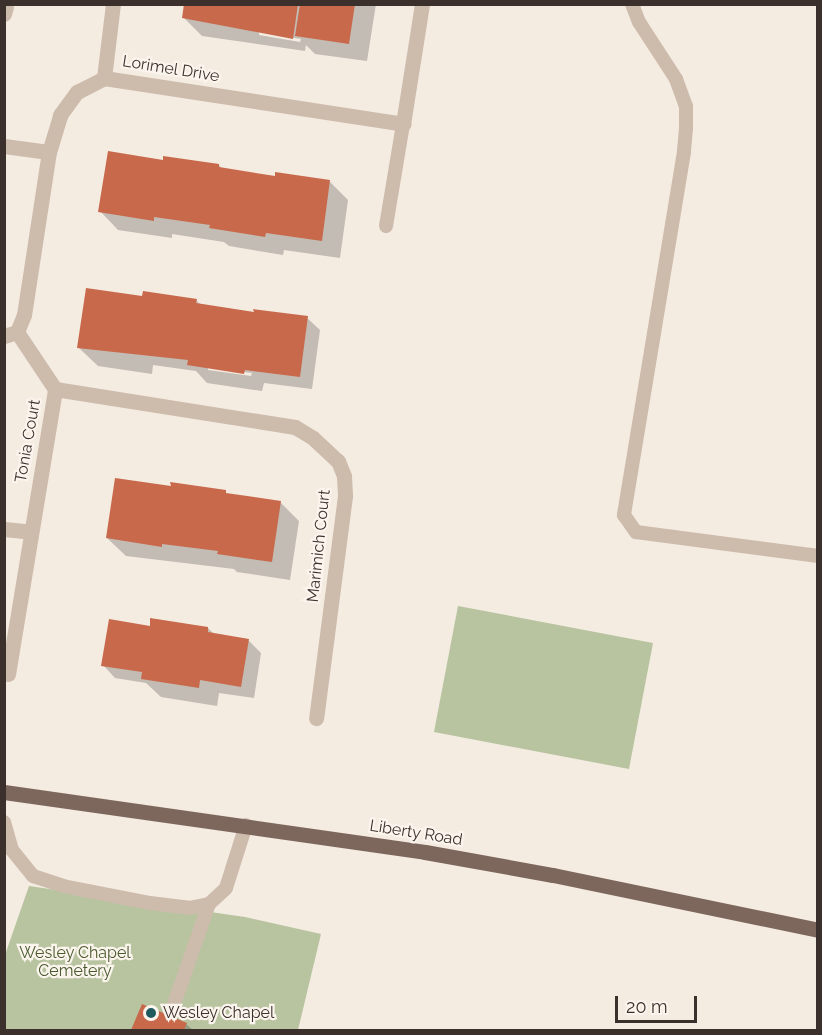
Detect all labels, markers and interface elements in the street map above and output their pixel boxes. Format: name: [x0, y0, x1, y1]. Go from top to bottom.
street label: Lorimel Drive: [121, 52, 221, 86]
street label: Tonia Court: [11, 398, 45, 484]
street label: Marimich Court: [304, 489, 334, 603]
street label: Liberty Road: [368, 816, 464, 850]
park label: Wesley Chapel Cemetery: [19, 943, 131, 981]
scale bar: [618, 984, 700, 1022]
text: 20 m: [626, 996, 668, 1017]
place label: Wesley Chapel: [163, 1003, 275, 1023]
marker: Wesley Chapel: [144, 1006, 158, 1020]

